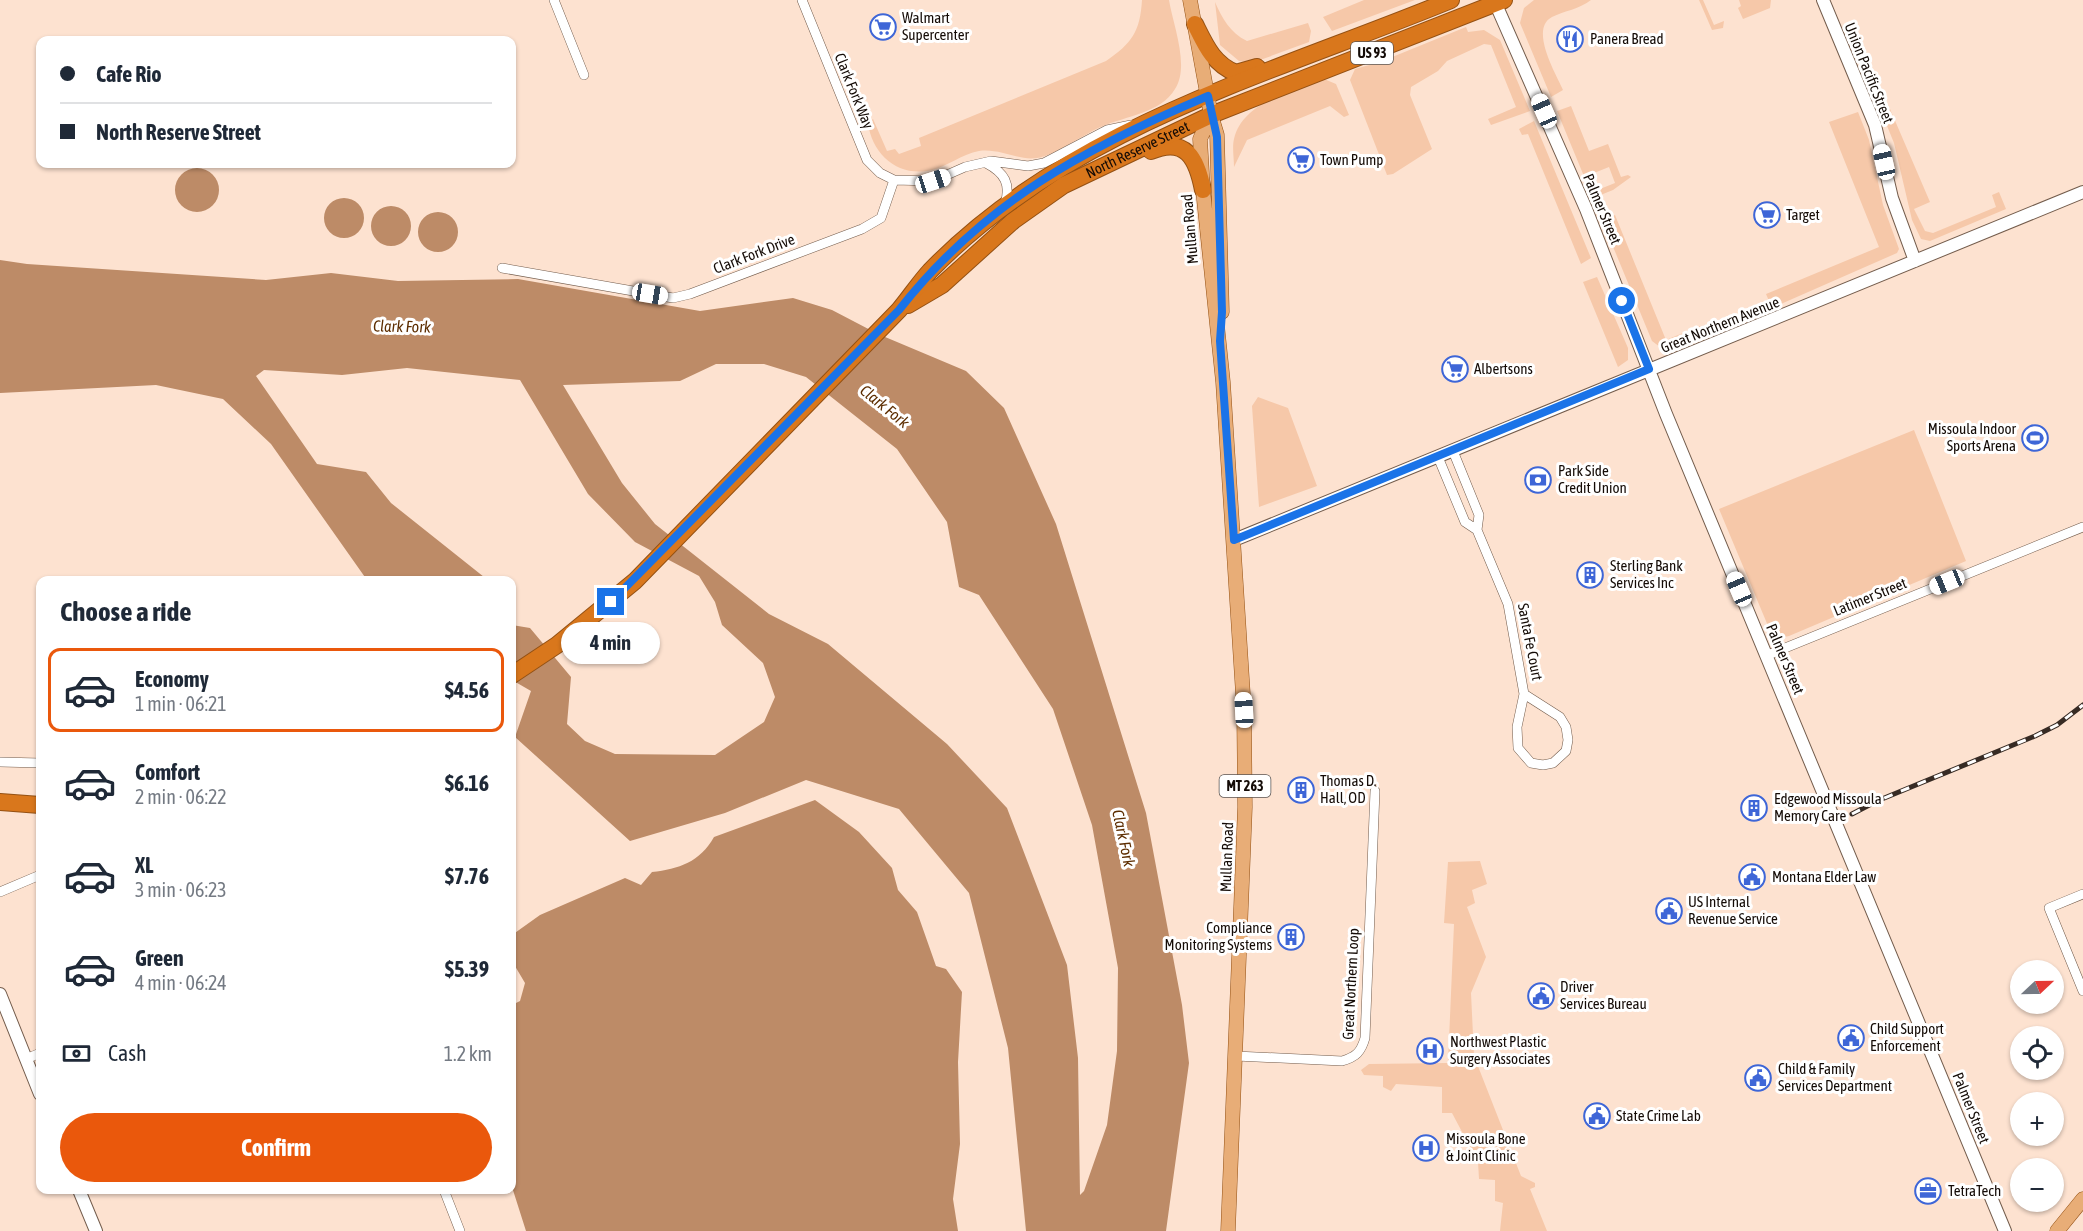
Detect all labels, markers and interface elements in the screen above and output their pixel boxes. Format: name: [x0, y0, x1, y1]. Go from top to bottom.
place label: Walmart Supercenter: [902, 9, 970, 43]
supermarket icon: Walmart Supercenter: [868, 12, 898, 42]
street label: Union Pacific Street: [1842, 20, 1897, 126]
restaurant icon: Panera Bread: [1555, 24, 1585, 54]
place label: Panera Bread: [1590, 30, 1664, 47]
road number: US 93: [1351, 42, 1393, 64]
street label: Clark Fork Way: [832, 50, 877, 131]
text: Cafe Rio: [96, 61, 162, 87]
car: [1528, 91, 1560, 131]
street label: North Reserve Street: [1083, 118, 1192, 181]
text: North Reserve Street: [96, 119, 261, 145]
car: [1871, 142, 1897, 182]
supermarket icon: Town Pump: [1286, 145, 1316, 175]
place label: Town Pump: [1320, 151, 1383, 168]
car: [913, 167, 953, 195]
street label: Palmer Street: [1580, 171, 1625, 247]
street label: Mullan Road: [1178, 193, 1201, 265]
supermarket icon: Target: [1752, 200, 1782, 230]
place label: Target: [1786, 206, 1820, 223]
street label: Clark Fork Drive: [711, 230, 797, 277]
car: [631, 282, 669, 306]
route start: [1608, 287, 1635, 314]
street label: Great Northern Avenue: [1658, 293, 1782, 356]
water label: Clark Fork: [373, 316, 432, 336]
supermarket icon: Albertsons: [1440, 354, 1470, 384]
place label: Albertsons: [1474, 360, 1533, 377]
water label: Clark Fork: [857, 381, 914, 432]
place label: Missoula Indoor Sports Arena: [1928, 420, 2017, 454]
sports icon: Missoula Indoor Sports Arena: [2020, 423, 2050, 453]
place label: Park Side Credit Union: [1558, 462, 1627, 496]
bank icon: Park Side Credit Union: [1523, 465, 1553, 495]
place label: Sterling Bank Services Inc: [1610, 557, 1683, 591]
building icon: Sterling Bank Services Inc: [1575, 560, 1605, 590]
car: [1927, 567, 1967, 597]
car: [1724, 569, 1754, 609]
street label: Latimer Street: [1831, 574, 1909, 619]
route end: [597, 588, 624, 615]
text: Choose a ride: [60, 596, 192, 627]
street label: Santa Fe Court: [1515, 602, 1546, 682]
street label: Palmer Street: [1763, 621, 1808, 697]
callout: 4 min: [562, 623, 660, 665]
text: 4 min: [590, 631, 631, 654]
icon: car: [63, 663, 117, 717]
text: Economy: [135, 666, 209, 692]
text: $4.56: [445, 677, 489, 703]
text: 1 min · 06:21: [135, 692, 227, 715]
car: [1234, 692, 1254, 728]
icon: car: [63, 756, 117, 810]
text: Comfort: [135, 759, 200, 785]
text: $6.16: [445, 770, 489, 796]
place label: Thomas D. Hall, OD: [1320, 772, 1377, 806]
road number: MT 263: [1220, 775, 1270, 797]
building icon: Thomas D. Hall, OD: [1286, 775, 1316, 805]
text: 2 min · 06:22: [135, 785, 227, 808]
place label: Edgewood Missoula Memory Care: [1774, 790, 1882, 824]
building icon: Edgewood Missoula Memory Care: [1739, 793, 1769, 823]
water label: Clark Fork: [1109, 808, 1139, 869]
street label: Mullan Road: [1217, 822, 1236, 892]
icon: car: [63, 849, 117, 903]
text: XL: [135, 852, 153, 878]
public building icon: Montana Elder Law: [1737, 862, 1767, 892]
text: $7.76: [445, 863, 489, 889]
place label: Montana Elder Law: [1772, 868, 1876, 885]
text: 3 min · 06:23: [135, 878, 227, 901]
place label: US Internal Revenue Service: [1688, 893, 1778, 927]
public building icon: US Internal Revenue Service: [1654, 896, 1684, 926]
place label: Compliance Monitoring Systems: [1165, 919, 1272, 953]
building icon: Compliance Monitoring Systems: [1276, 922, 1306, 952]
street label: Great Northern Loop: [1339, 928, 1362, 1040]
icon: car: [63, 942, 117, 996]
text: Green: [135, 945, 184, 971]
text: $5.39: [445, 956, 489, 982]
north arrow: [2010, 960, 2064, 1014]
map controls: [2010, 960, 2064, 1212]
text: 4 min · 06:24: [135, 971, 227, 994]
place label: Driver Services Bureau: [1560, 978, 1647, 1012]
public building icon: Driver Services Bureau: [1526, 981, 1556, 1011]
place label: Child Support Enforcement: [1870, 1020, 1944, 1054]
public building icon: Child Support Enforcement: [1836, 1023, 1866, 1053]
button: locate: [2010, 1026, 2064, 1080]
place label: Northwest Plastic Surgery Associates: [1450, 1033, 1550, 1067]
hospital icon: Northwest Plastic Surgery Associates: [1415, 1036, 1445, 1066]
icon: cash: [60, 1037, 93, 1070]
text: Cash: [108, 1040, 147, 1066]
text: 1.2 km: [444, 1042, 492, 1065]
place label: Child & Family Services Department: [1778, 1060, 1892, 1094]
public building icon: Child & Family Services Department: [1743, 1063, 1773, 1093]
street label: Palmer Street: [1950, 1070, 1993, 1146]
button: +: [2010, 1092, 2064, 1146]
public building icon: State Crime Lab: [1582, 1101, 1612, 1131]
place label: State Crime Lab: [1616, 1107, 1701, 1124]
button: Confirm: [60, 1113, 492, 1182]
place label: Missoula Bone & Joint Clinic: [1446, 1130, 1526, 1164]
hospital icon: Missoula Bone & Joint Clinic: [1411, 1133, 1441, 1163]
button: −: [2010, 1158, 2064, 1212]
office icon: TetraTech: [1913, 1176, 1943, 1206]
place label: TetraTech: [1948, 1182, 2001, 1199]

